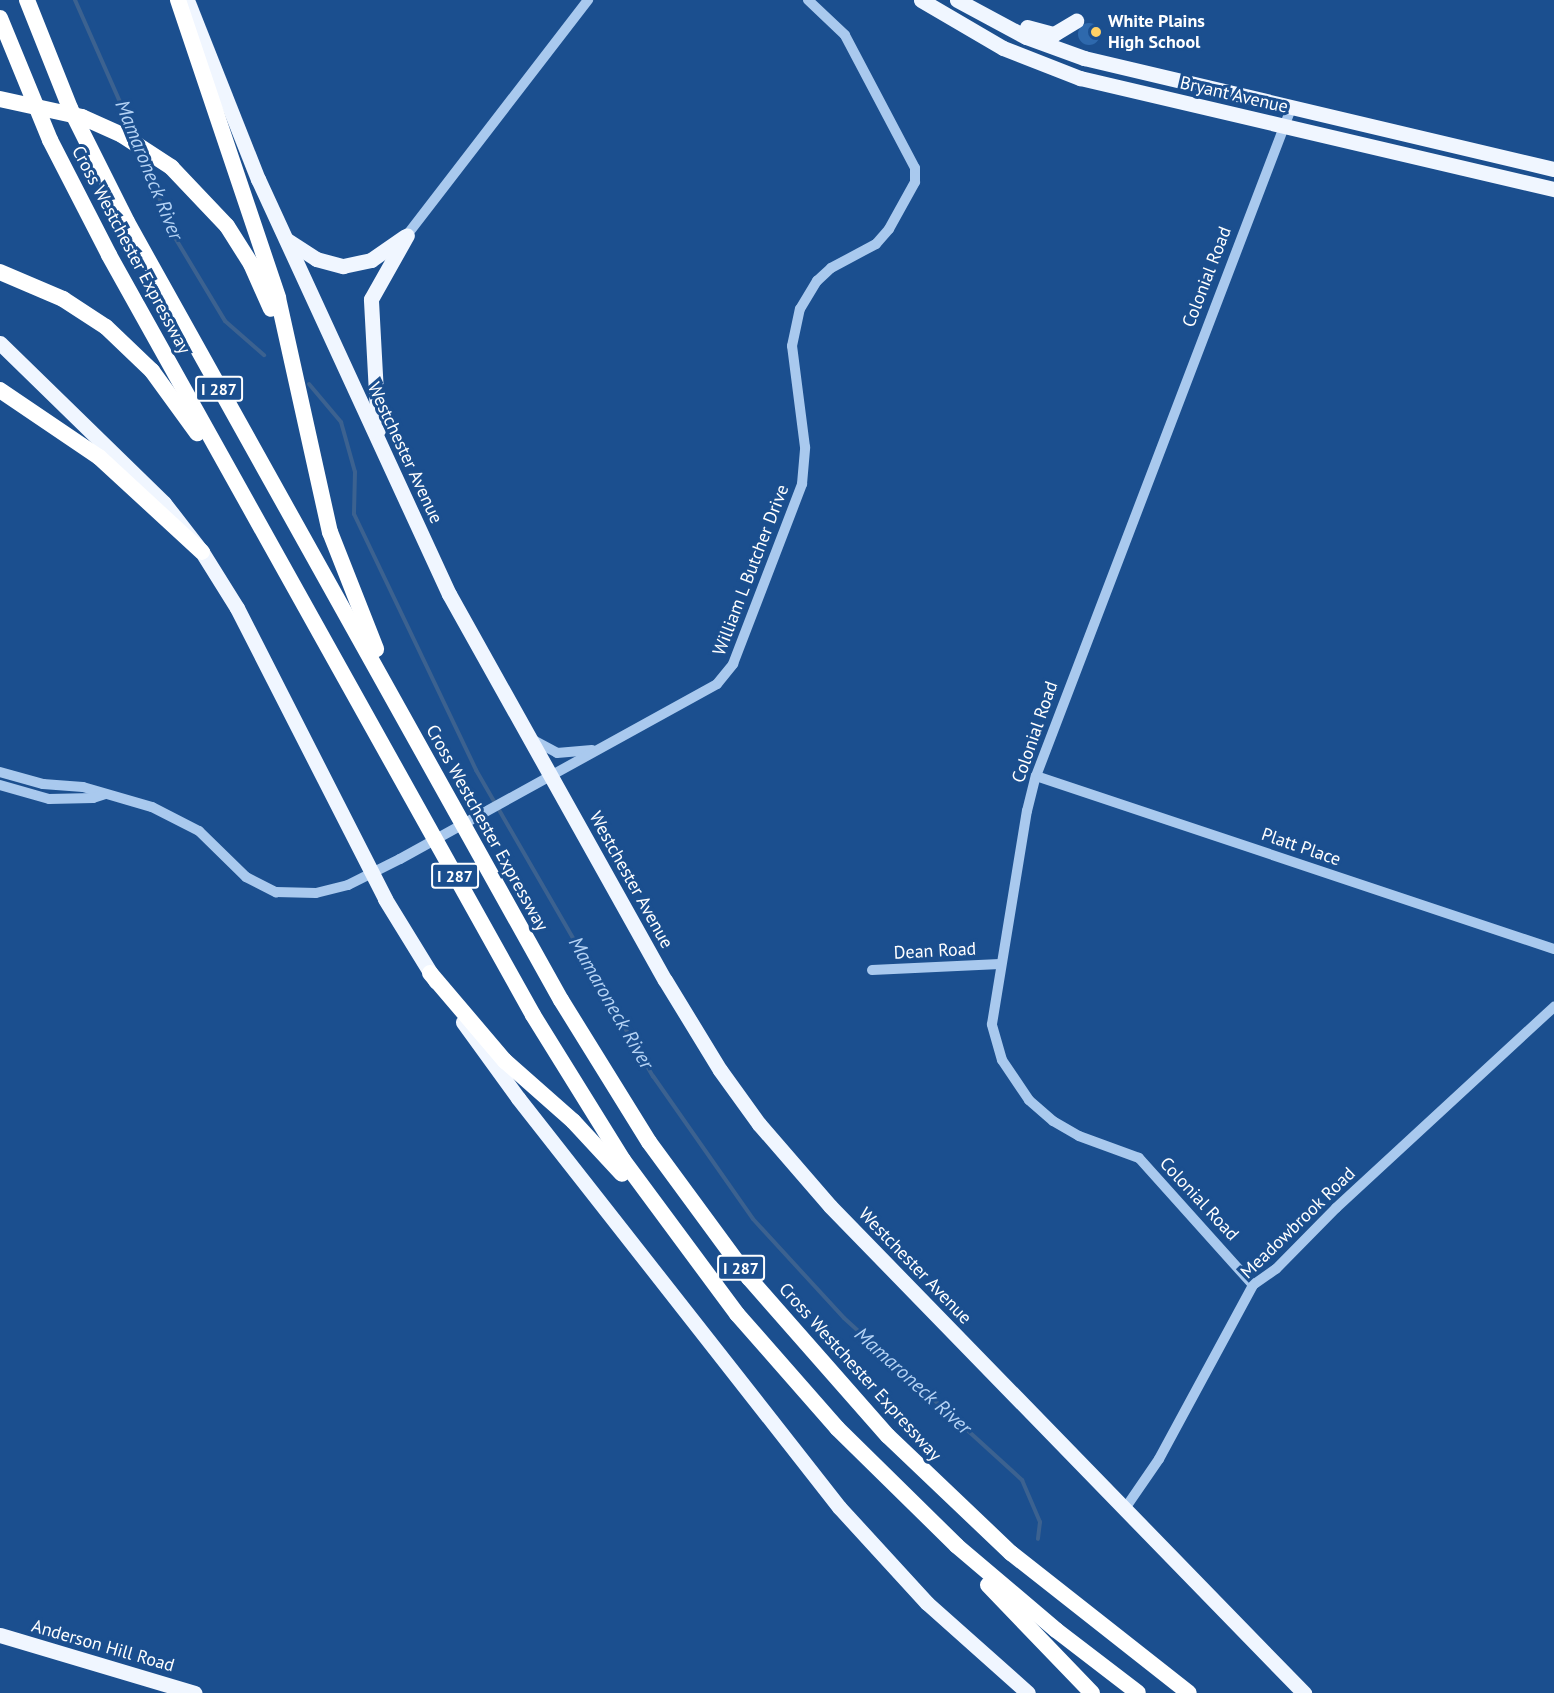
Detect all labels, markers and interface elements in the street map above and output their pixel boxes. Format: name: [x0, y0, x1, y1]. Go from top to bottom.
place label: White Plains High School: [1108, 11, 1205, 54]
marker: White Plains High School: [1089, 25, 1103, 39]
street label: Bryant Avenue: [1178, 72, 1290, 118]
water label: Mamaroneck River: [110, 96, 188, 244]
street label: Cross Westchester Expressway: [67, 142, 195, 358]
street label: Colonial Road: [1178, 224, 1236, 330]
road number: I 287: [195, 376, 243, 402]
street label: Westchester Avenue: [363, 379, 447, 527]
street label: William L Butcher Drive: [708, 481, 794, 659]
street label: Colonial Road: [1008, 678, 1062, 786]
street label: Cross Westchester Expressway: [421, 721, 553, 935]
street label: Westchester Avenue: [584, 808, 678, 952]
street label: Platt Place: [1259, 823, 1343, 871]
road number: I 287: [431, 863, 479, 889]
water label: Mamaroneck River: [563, 932, 659, 1074]
street label: Dean Road: [893, 938, 977, 964]
street label: Colonial Road: [1155, 1153, 1243, 1245]
street label: Meadowbrook Road: [1236, 1163, 1360, 1283]
street label: Westchester Avenue: [854, 1203, 976, 1329]
road number: I 287: [717, 1255, 765, 1281]
street label: Cross Westchester Expressway: [774, 1278, 946, 1466]
water label: Mamaroneck River: [849, 1322, 977, 1440]
street label: Anderson Hill Road: [29, 1615, 177, 1677]

